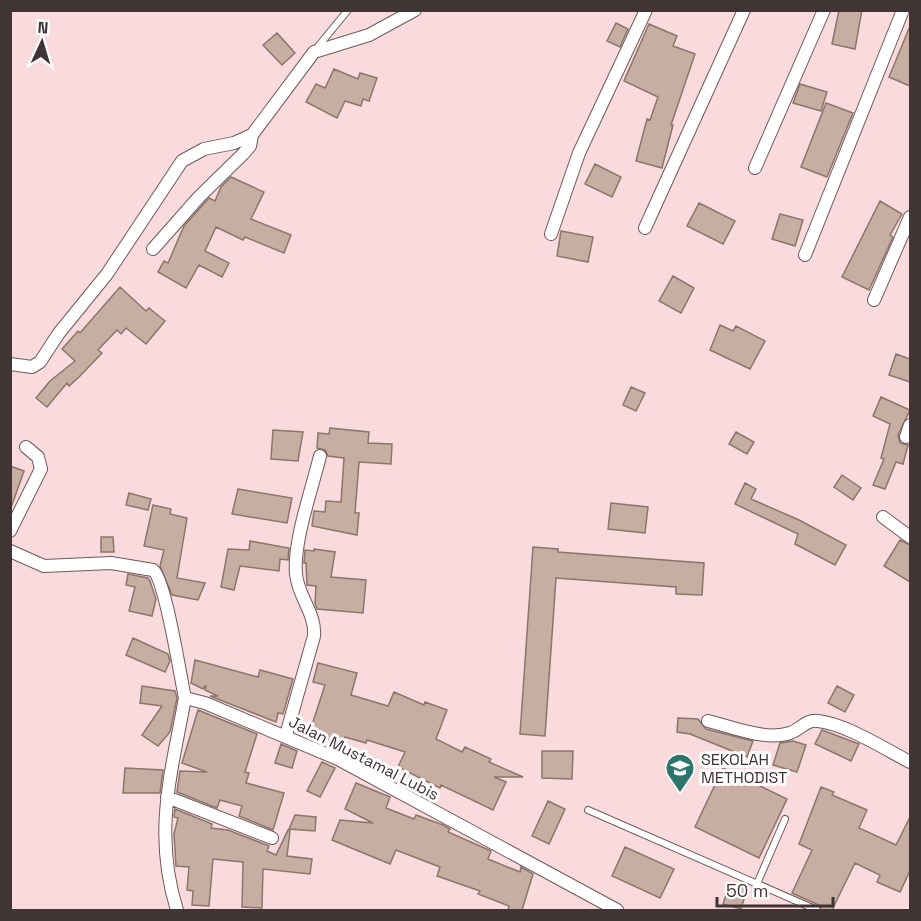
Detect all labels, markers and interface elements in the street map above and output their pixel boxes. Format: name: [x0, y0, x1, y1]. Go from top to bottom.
north arrow: [12, 12, 72, 72]
text: N: [37, 17, 49, 38]
street label: Jalan Mustamal Lubis: [285, 711, 443, 805]
place label: SEKOLAH METHODIST: [701, 749, 787, 788]
school or university icon: SEKOLAH METHODIST: [664, 752, 696, 794]
scale bar: [717, 870, 832, 908]
text: 50 m: [726, 879, 768, 902]

